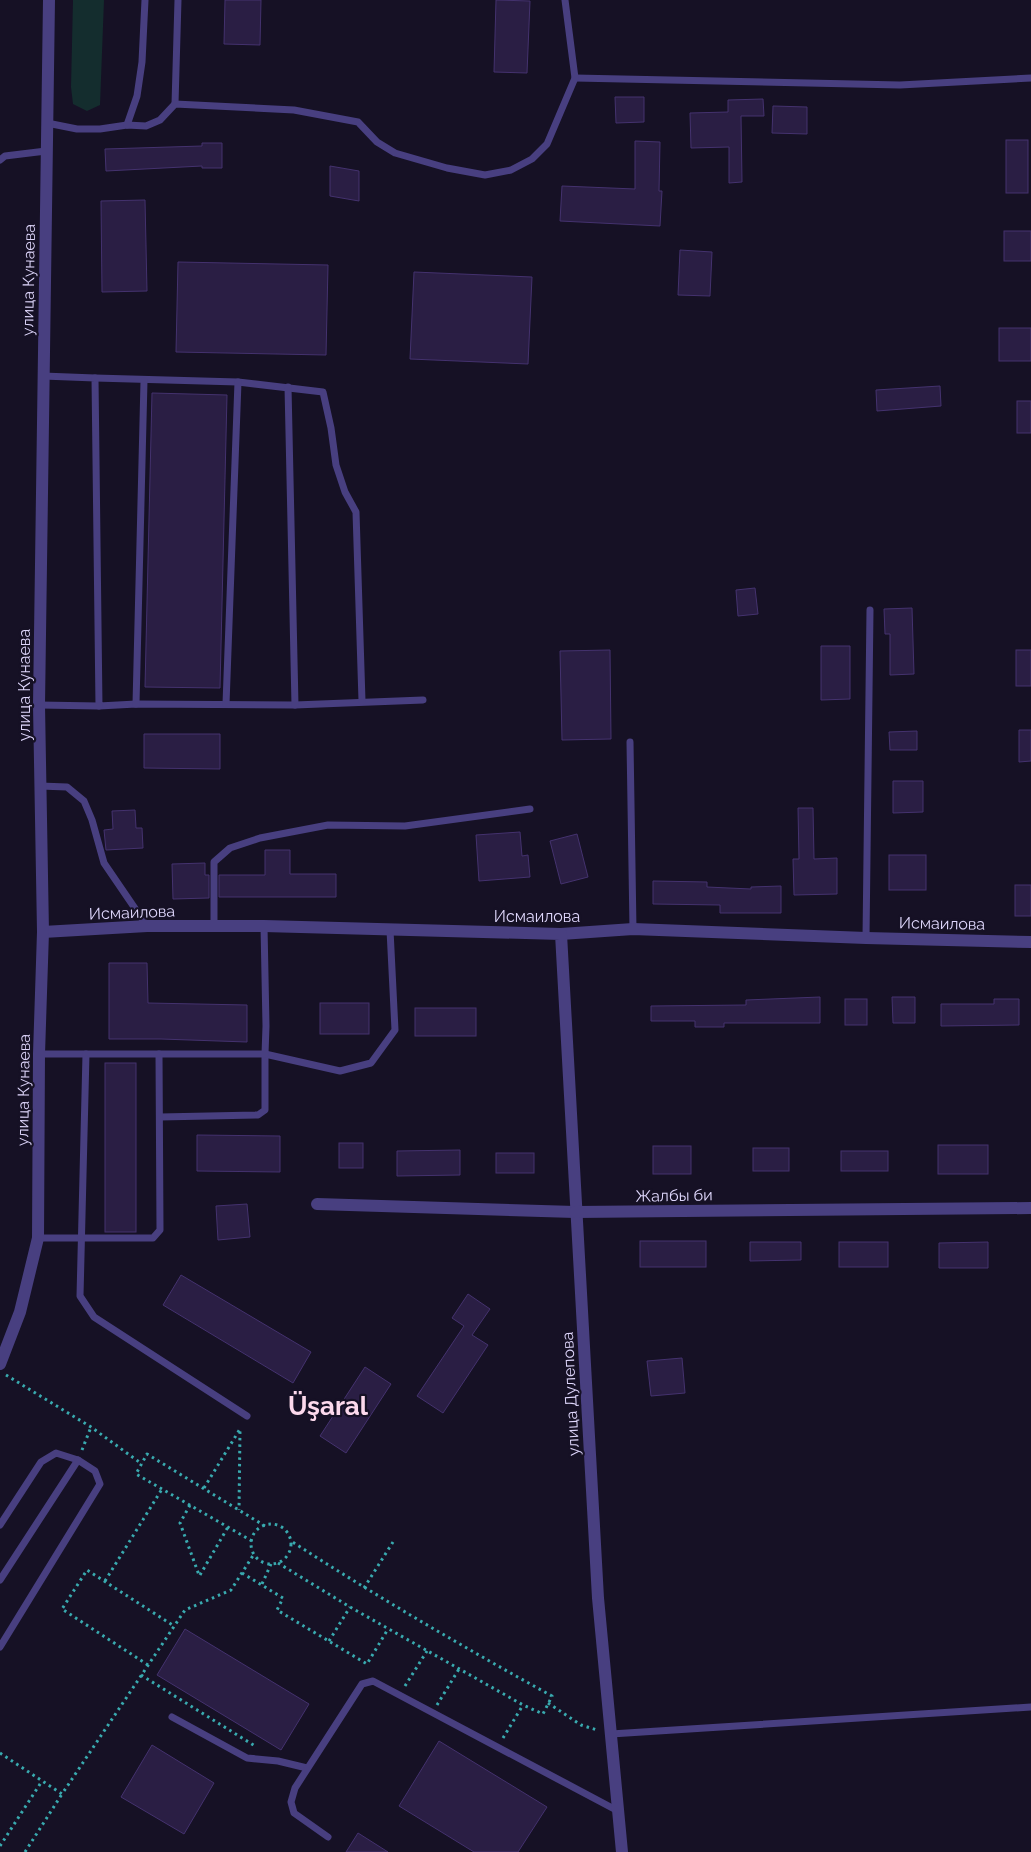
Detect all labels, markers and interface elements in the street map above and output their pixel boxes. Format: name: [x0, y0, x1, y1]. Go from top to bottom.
street label: улица Кунаева: [18, 224, 39, 336]
street label: улица Кунаева: [15, 629, 34, 741]
street label: Исмаилова: [89, 901, 175, 923]
street label: Исмаилова: [494, 907, 580, 926]
street label: Исмаилова: [899, 913, 985, 934]
street label: улица Кунаева: [13, 1034, 34, 1146]
street label: Жалбы би: [635, 1185, 713, 1206]
street label: улица Дулепова: [558, 1331, 583, 1457]
district label: Üşaral: [288, 1391, 369, 1421]

